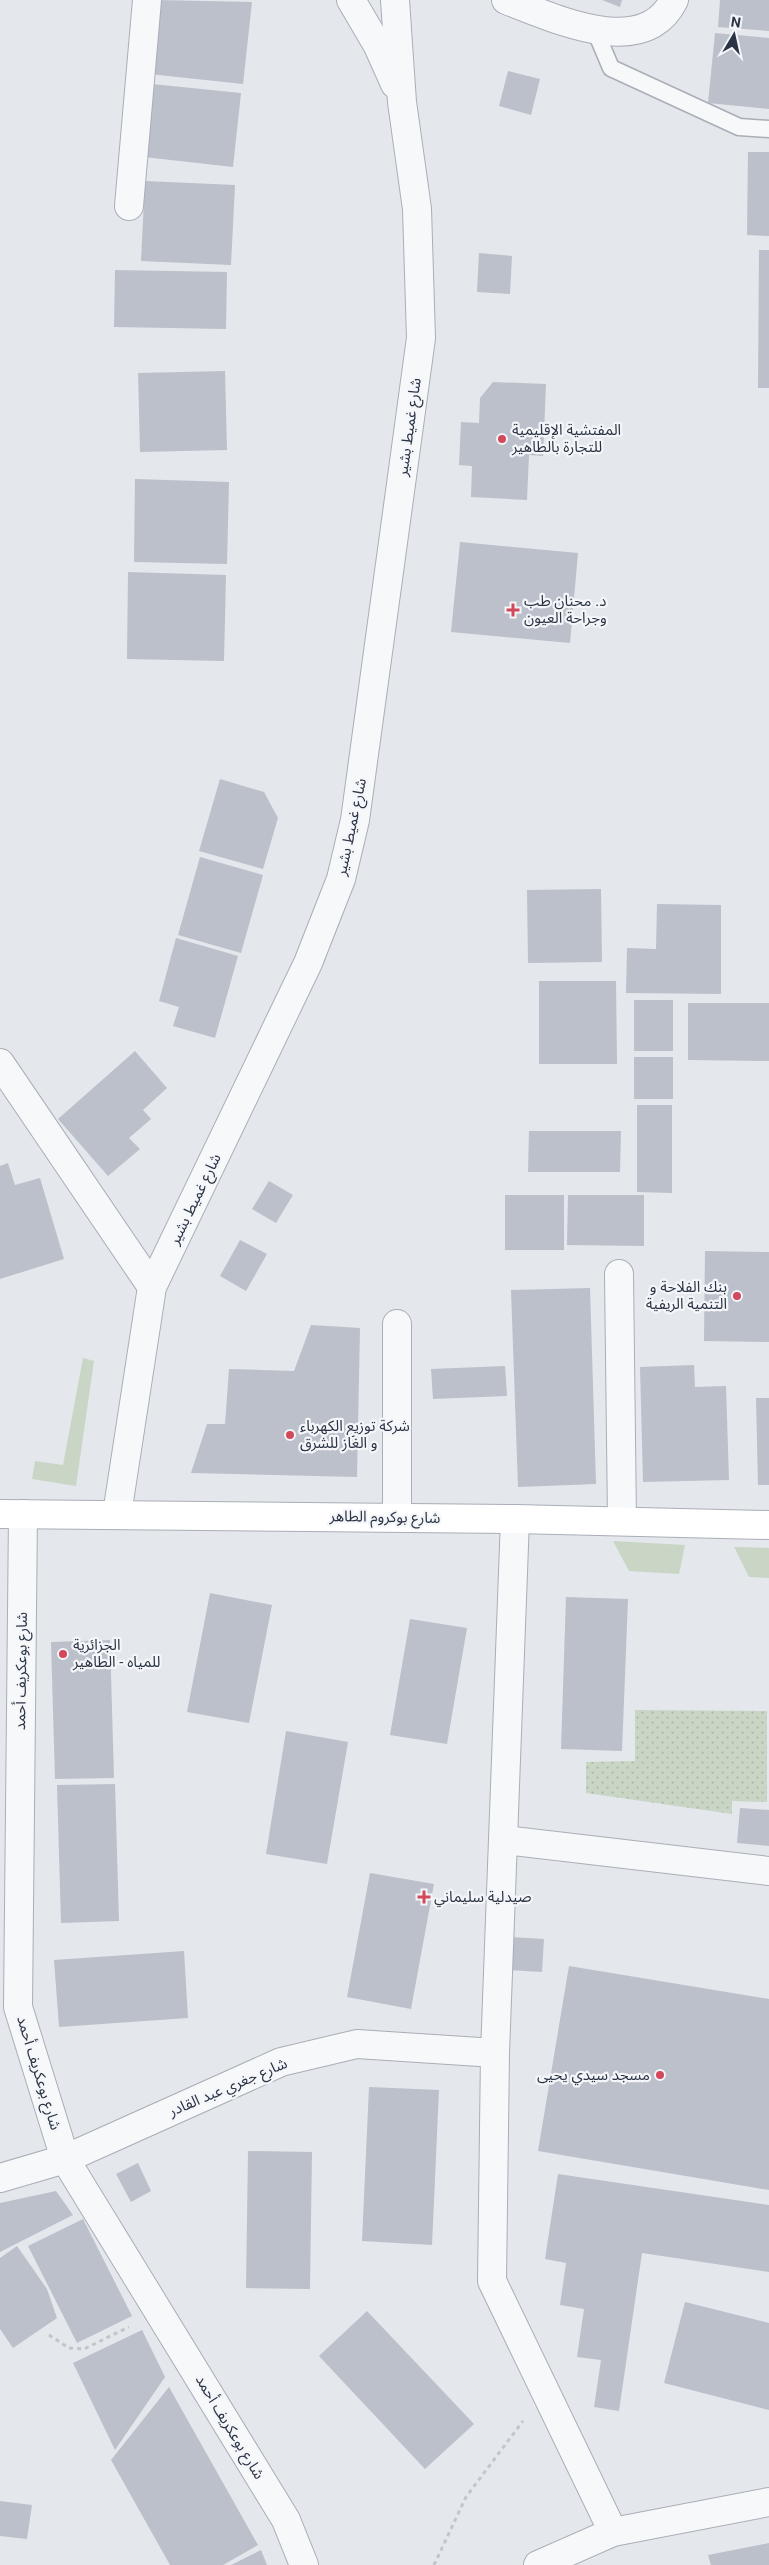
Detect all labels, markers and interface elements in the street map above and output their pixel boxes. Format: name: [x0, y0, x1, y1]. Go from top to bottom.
north arrow: [709, 10, 759, 60]
text: N: [730, 13, 742, 31]
street label: شارع غميط بشير: [393, 376, 428, 479]
place label: المفتشية الإقليمية للتجارة بالطاهير: [511, 421, 621, 456]
marker: المفتشية الإقليمية للتجارة بالطاهير: [496, 433, 508, 445]
place label: د. محنان طب وجراحة العيون: [524, 592, 607, 627]
marker: د. محنان طب وجراحة العيون: [506, 603, 520, 617]
street label: شارع غميط بشير: [332, 776, 373, 879]
street label: شارع غميط بشير: [165, 1150, 228, 1250]
place label: بنك الفلاحة و التنمية الريفية: [646, 1278, 727, 1313]
marker: بنك الفلاحة و التنمية الريفية: [731, 1290, 743, 1302]
place label: شركة توزيع الكهرباء و الغاز للشرق: [300, 1417, 410, 1452]
marker: شركة توزيع الكهرباء و الغاز للشرق: [284, 1429, 296, 1441]
street label: شارع بوكروم الطاهر: [328, 1507, 441, 1530]
street label: شارع بوعكريف أحمد: [11, 1611, 34, 1730]
place label: الجزائرية للمياه - الطاهير: [72, 1636, 160, 1671]
marker: الجزائرية للمياه - الطاهير: [57, 1648, 69, 1660]
place label: صيدلية سليماني: [434, 1888, 532, 1908]
marker: صيدلية سليماني: [418, 1891, 430, 1903]
street label: شارع بوعكريف أحمد: [10, 2014, 65, 2133]
street label: شارع جغري عبد القادر: [165, 2054, 291, 2123]
place label: مسجد سيدي يحيى: [537, 2066, 650, 2086]
marker: مسجد سيدي يحيى: [654, 2069, 666, 2081]
street label: شارع بوعكريف أحمد: [189, 2372, 268, 2484]

